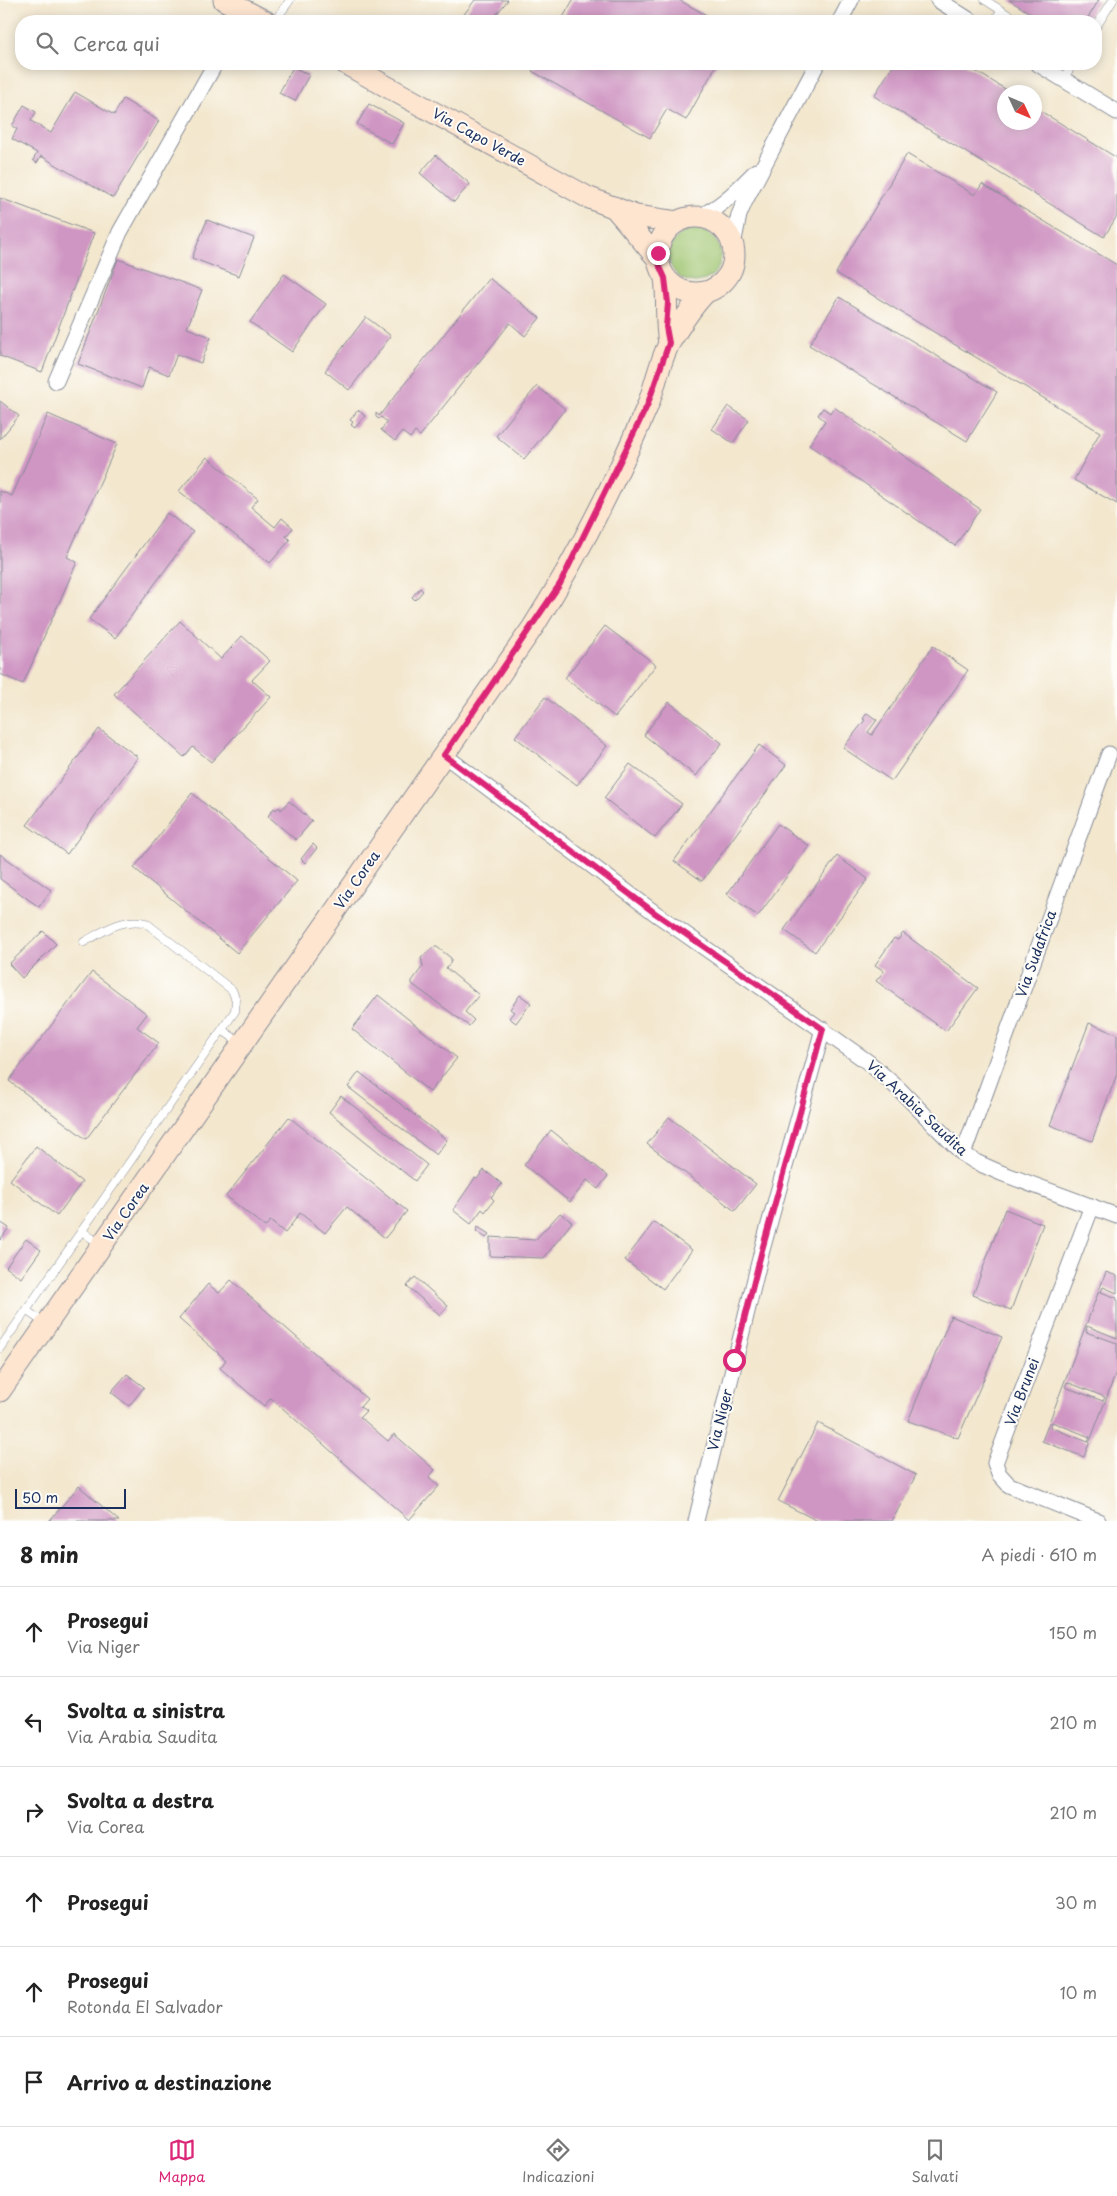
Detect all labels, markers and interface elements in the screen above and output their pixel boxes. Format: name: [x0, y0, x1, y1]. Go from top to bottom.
search box: [15, 15, 1102, 70]
icon: search: [33, 29, 61, 57]
text: Cerca qui: [73, 29, 160, 57]
north arrow: [997, 85, 1042, 130]
street label: Via Capo Verde: [429, 102, 530, 171]
route end: [647, 242, 670, 265]
street label: Via Corea: [329, 846, 385, 913]
street label: Via Sudafrica: [1010, 907, 1061, 1001]
street label: Via Arabia Saudita: [862, 1055, 973, 1160]
street label: Via Corea: [98, 1178, 154, 1245]
route start: [723, 1349, 746, 1372]
street label: Via Brunei: [999, 1355, 1044, 1429]
street label: Via Niger: [702, 1386, 738, 1453]
scale bar: [15, 1486, 126, 1509]
text: 50 m: [22, 1487, 58, 1508]
text: 8 min: [20, 1538, 79, 1570]
text: A piedi · 610 m: [982, 1542, 1097, 1566]
text: Prosegui: [67, 1606, 149, 1634]
icon: ahead: [20, 1618, 48, 1646]
text: 150 m: [1049, 1620, 1097, 1644]
text: Via Niger: [67, 1634, 140, 1658]
text: Svolta a sinistra: [67, 1696, 225, 1724]
icon: left: [20, 1708, 48, 1736]
text: 210 m: [1049, 1710, 1097, 1734]
text: Via Arabia Saudita: [67, 1724, 217, 1748]
text: Svolta a destra: [67, 1786, 214, 1814]
icon: right: [20, 1798, 48, 1826]
text: 210 m: [1049, 1800, 1097, 1824]
text: Via Corea: [67, 1814, 144, 1838]
icon: ahead: [20, 1888, 48, 1916]
text: Prosegui: [67, 1888, 149, 1916]
text: 30 m: [1055, 1890, 1097, 1914]
text: Prosegui: [67, 1966, 149, 1994]
icon: ahead: [20, 1978, 48, 2006]
text: 10 m: [1060, 1980, 1097, 2004]
text: Rotonda El Salvador: [67, 1994, 223, 2018]
icon: arrive: [20, 2068, 48, 2096]
text: Arrivo a destinazione: [67, 2068, 272, 2096]
tab: Mappa: [159, 2136, 205, 2187]
tab: Indicazioni: [522, 2136, 594, 2187]
tab: Salvati: [911, 2136, 958, 2187]

